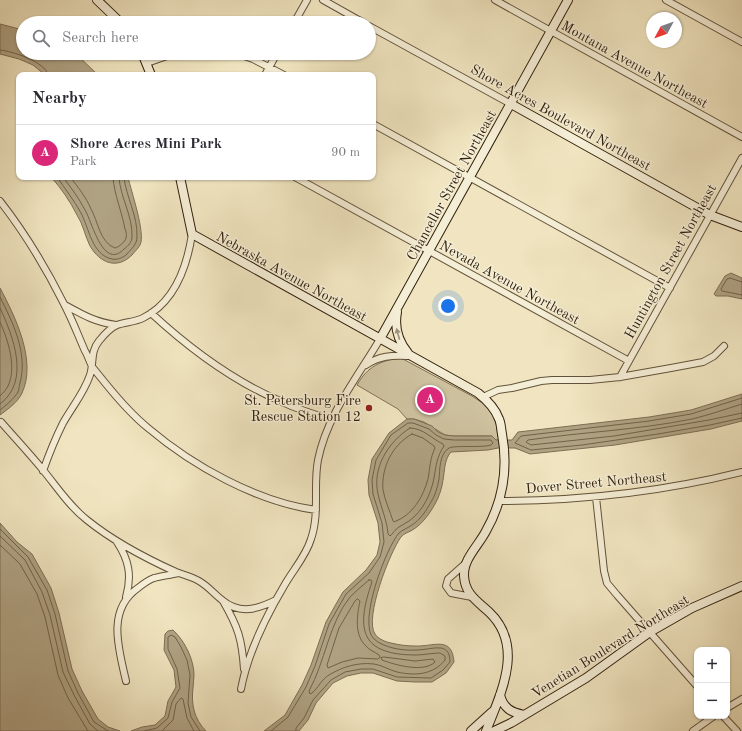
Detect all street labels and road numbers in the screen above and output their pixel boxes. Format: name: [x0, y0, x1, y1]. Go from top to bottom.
street label: Montana Avenue Northeast: [559, 19, 710, 111]
street label: Shore Acres Boulevard Northeast: [468, 62, 653, 173]
street label: Chancellor Street Northeast: [405, 108, 499, 263]
street label: Huntington Street Northeast: [622, 182, 719, 341]
street label: Nebraska Avenue Northeast: [214, 230, 369, 324]
street label: Nevada Avenue Northeast: [437, 238, 582, 327]
street label: Dover Street Northeast: [525, 470, 667, 496]
street label: Venetian Boulevard Northeast: [529, 593, 692, 701]

